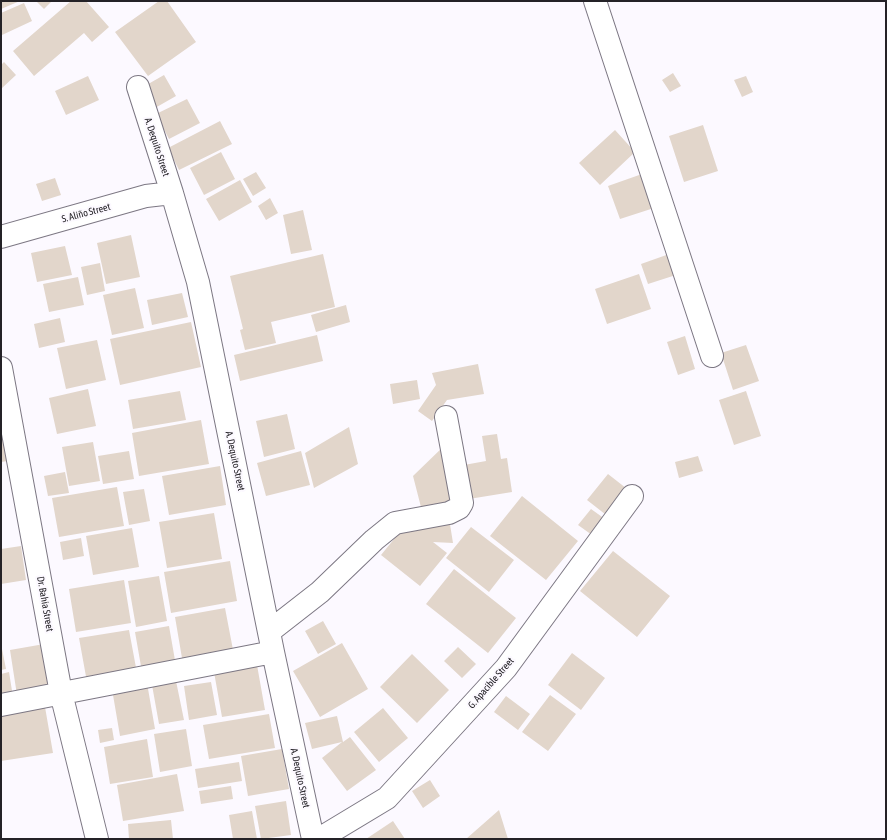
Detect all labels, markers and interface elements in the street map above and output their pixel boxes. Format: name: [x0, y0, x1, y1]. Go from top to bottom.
street label: A. Dequito Street: [142, 116, 172, 178]
street label: S. Aliño Street: [60, 201, 112, 225]
street label: A. Dequito Street: [223, 430, 247, 492]
street label: Dr. Bahia Street: [34, 575, 56, 633]
street label: G. Apacible Street: [466, 655, 516, 711]
street label: A. Dequito Street: [288, 747, 312, 809]

